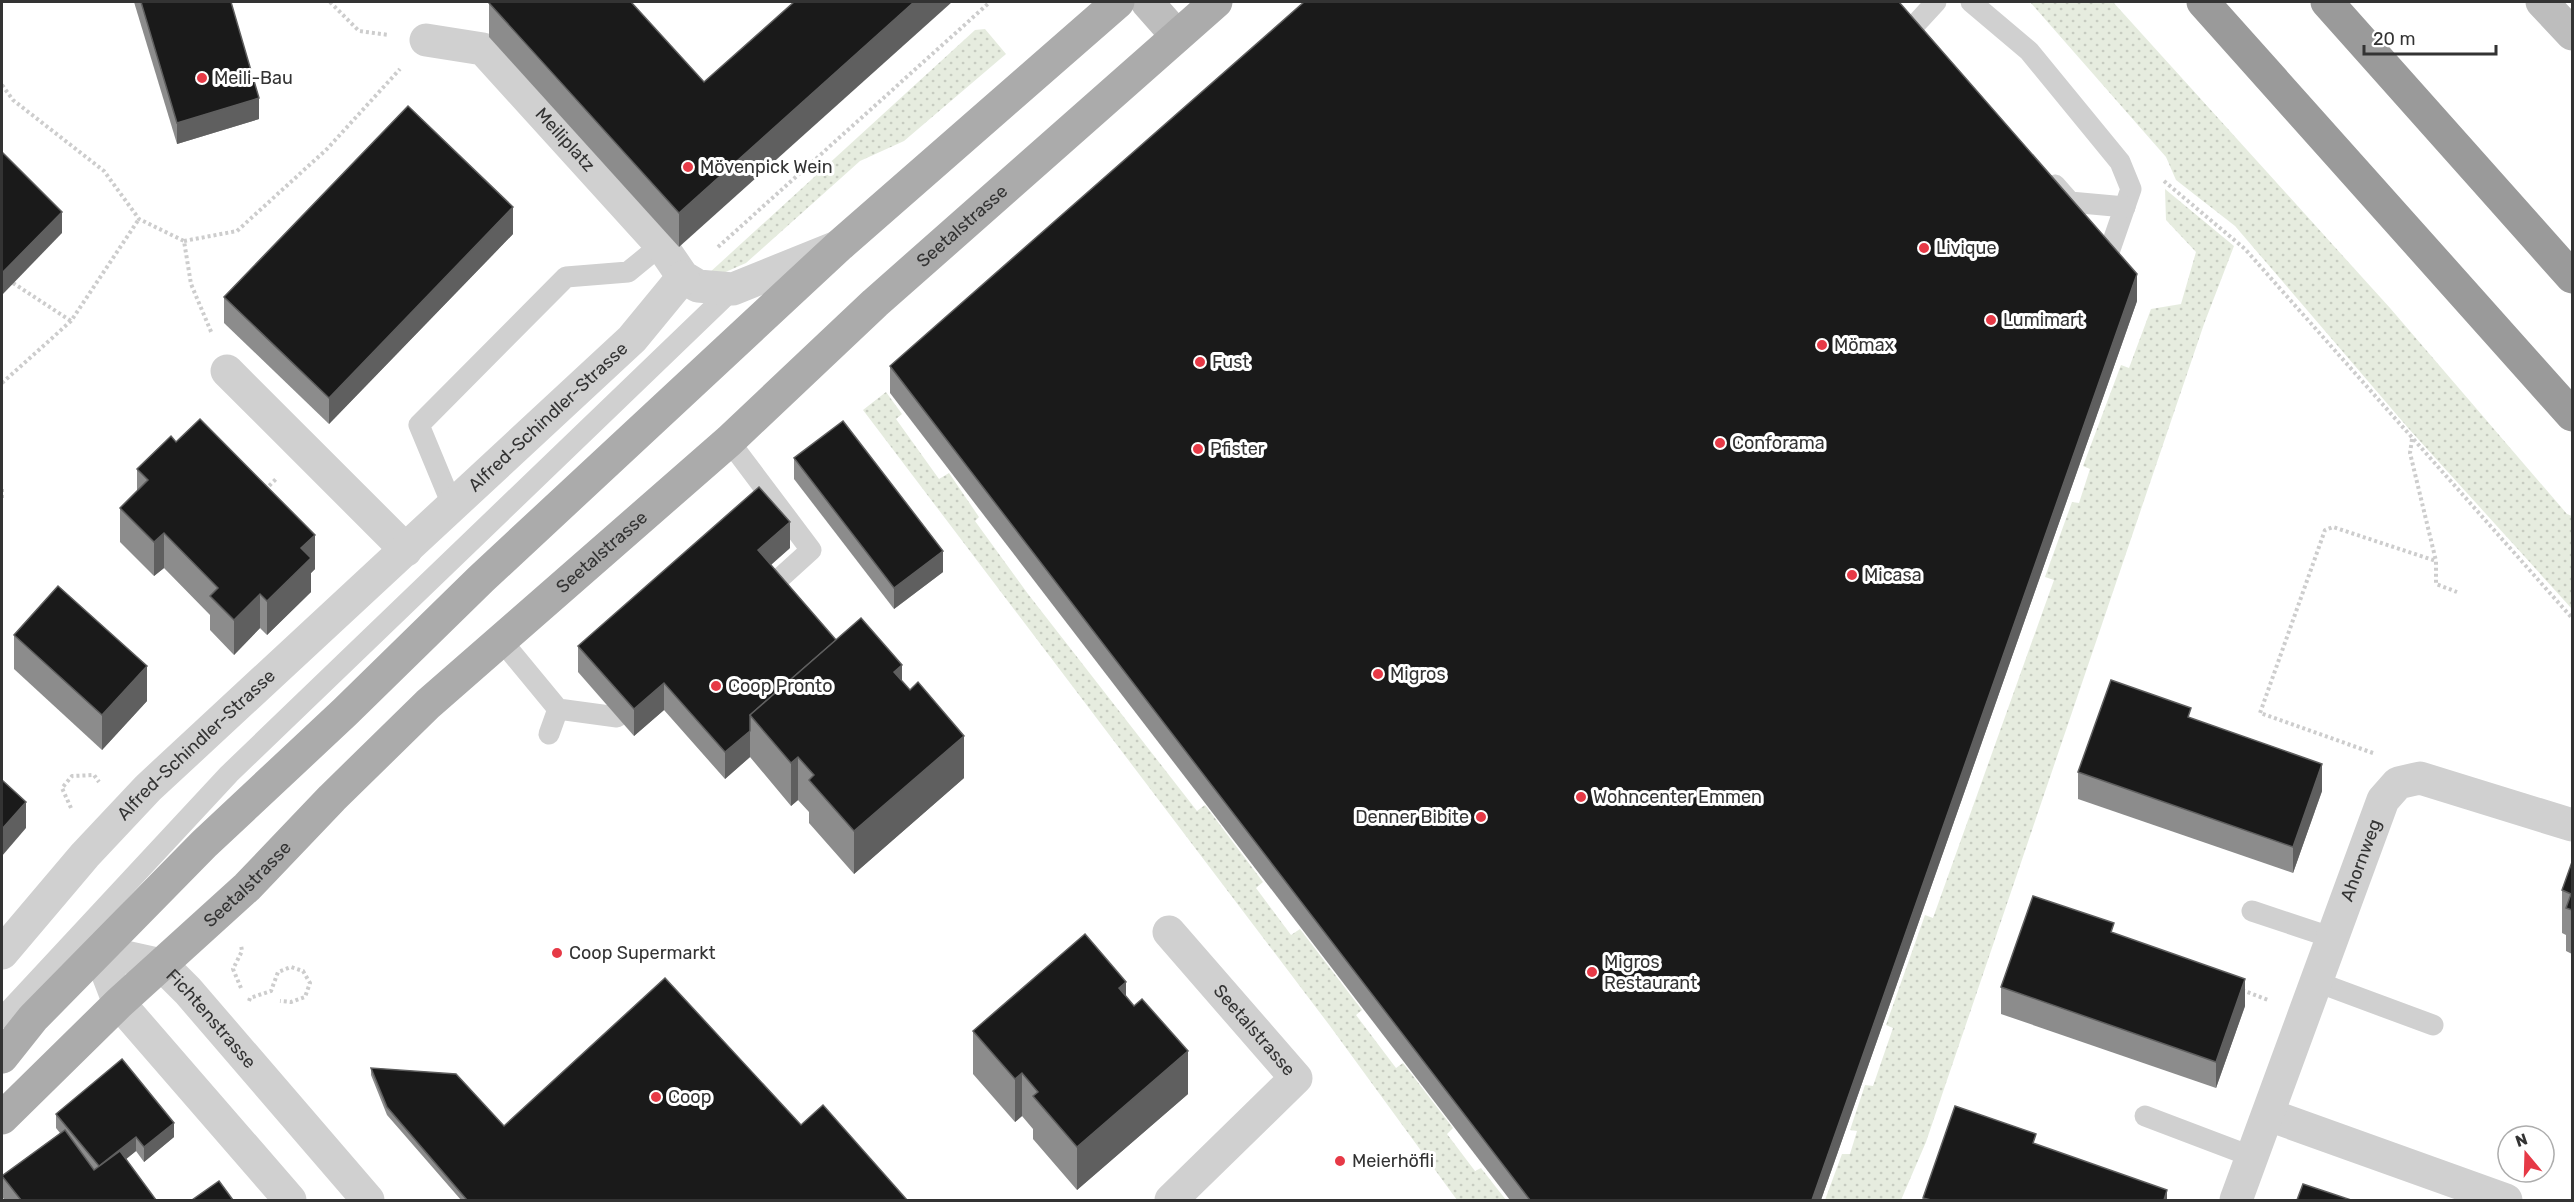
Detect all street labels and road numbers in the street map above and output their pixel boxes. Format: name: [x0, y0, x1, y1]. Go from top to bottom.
street label: Meiliplatz: [531, 103, 600, 176]
street label: Seetalstrasse: [912, 180, 1012, 272]
street label: Alfred-Schindler-Strasse: [464, 338, 632, 496]
street label: Seetalstrasse: [552, 506, 652, 598]
street label: Alfred-Schindler-Strasse: [112, 665, 280, 825]
street label: Ahornweg: [2336, 816, 2386, 904]
street label: Seetalstrasse: [199, 837, 296, 932]
street label: Fichtenstrasse: [162, 965, 261, 1073]
street label: Seetalstrasse: [1209, 980, 1300, 1080]

